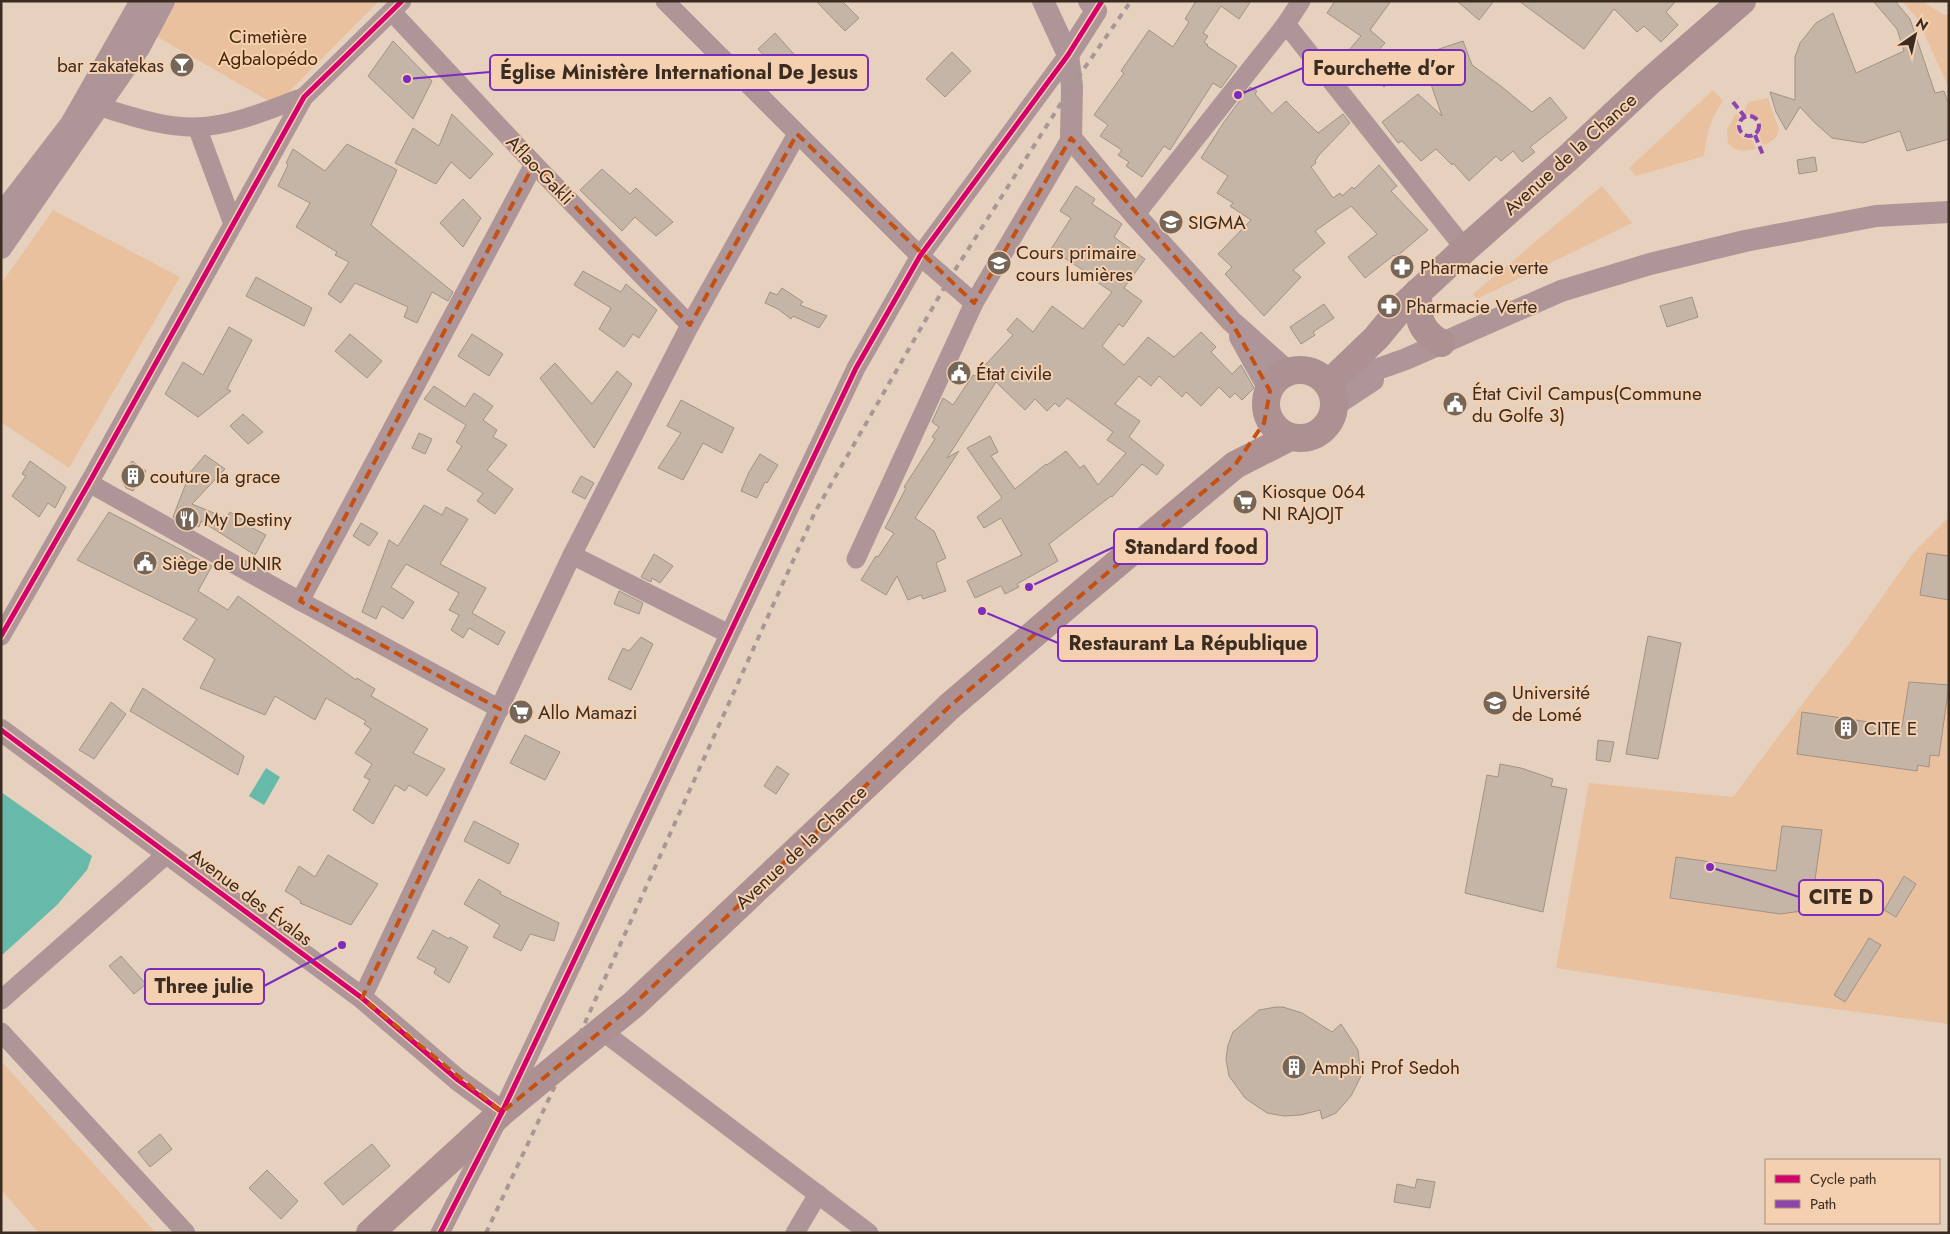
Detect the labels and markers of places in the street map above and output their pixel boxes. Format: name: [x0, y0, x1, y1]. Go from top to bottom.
callout: Fourchette d'or: [1303, 50, 1465, 85]
place label: bar zakatekas: [57, 52, 164, 79]
bar icon: bar zakatekas: [169, 52, 195, 78]
callout: Église Ministère International De Jesus: [490, 55, 868, 90]
school or university icon: SIGMA: [1158, 209, 1184, 235]
place label: SIGMA: [1188, 209, 1246, 236]
place label: Cours primaire cours lumières: [1016, 239, 1137, 288]
school or university icon: Cours primaire cours lumières: [986, 250, 1012, 276]
pharmacy icon: Pharmacie verte: [1389, 254, 1415, 280]
place label: Pharmacie verte: [1420, 254, 1548, 281]
pharmacy icon: Pharmacie Verte: [1376, 293, 1402, 319]
place label: Pharmacie Verte: [1406, 293, 1537, 320]
public building icon: État civile: [946, 360, 972, 386]
place label: État civile: [976, 360, 1052, 387]
place label: État Civil Campus(Commune du Golfe 3): [1472, 380, 1702, 429]
public building icon: État Civil Campus(Commune du Golfe 3): [1442, 391, 1468, 417]
building icon: couture la grace: [120, 463, 146, 489]
place label: couture la grace: [150, 463, 280, 490]
place label: Kiosque 064 NI RAJOJT: [1262, 478, 1365, 527]
supermarket icon: Kiosque 064 NI RAJOJT: [1232, 489, 1258, 515]
restaurant icon: My Destiny: [174, 506, 200, 532]
place label: My Destiny: [204, 506, 292, 533]
callout: Standard food: [1114, 529, 1267, 564]
public building icon: Siège de UNIR: [132, 550, 158, 576]
place label: Siège de UNIR: [162, 550, 282, 577]
callout: Restaurant La République: [1058, 626, 1317, 661]
place label: Université de Lomé: [1512, 679, 1590, 728]
school or university icon: Université de Lomé: [1482, 690, 1508, 716]
supermarket icon: Allo Mamazi: [508, 699, 534, 725]
place label: Allo Mamazi: [538, 699, 638, 726]
building icon: CITE E: [1833, 715, 1859, 741]
place label: CITE E: [1864, 715, 1917, 742]
callout: CITE D: [1799, 880, 1883, 915]
callout: Three julie: [145, 969, 264, 1004]
building icon: Amphi Prof Sedoh: [1281, 1054, 1307, 1080]
place label: Amphi Prof Sedoh: [1312, 1054, 1460, 1081]

